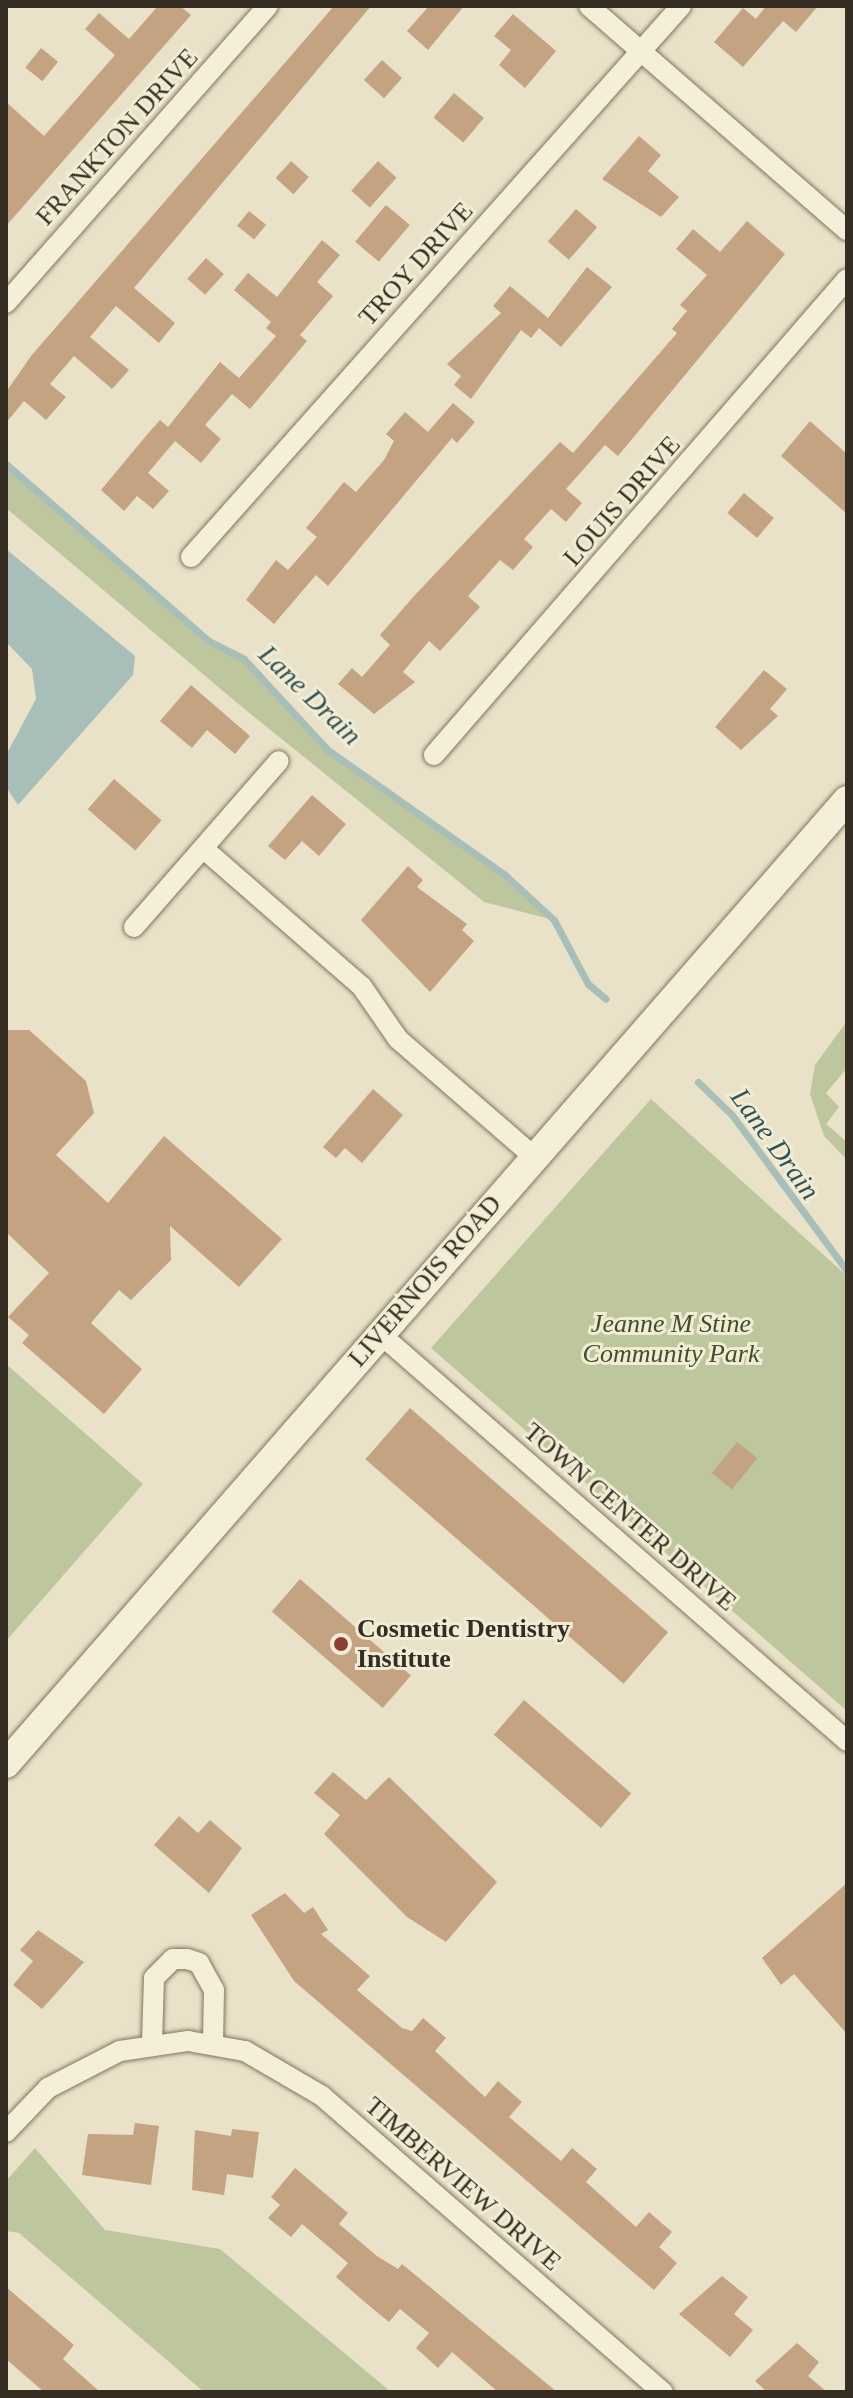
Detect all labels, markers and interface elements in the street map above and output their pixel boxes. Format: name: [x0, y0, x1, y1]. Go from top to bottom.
street label: FRANKTON DRIVE: [29, 42, 205, 232]
street label: TROY DRIVE: [352, 195, 480, 333]
street label: LOUIS DRIVE: [557, 429, 687, 573]
water label: Lane Drain: [252, 638, 368, 752]
water label: Lane Drain: [723, 1082, 827, 1206]
street label: LIVERNOIS ROAD: [342, 1189, 508, 1373]
park label: Jeanne M Stine Community Park: [583, 1308, 759, 1370]
street label: TOWN CENTER DRIVE: [517, 1416, 743, 1618]
place label: Cosmetic Dentistry Institute: [357, 1613, 570, 1674]
marker: Cosmetic Dentistry Institute: [332, 1635, 350, 1653]
street label: TIMBERVIEW DRIVE: [358, 2090, 568, 2278]

